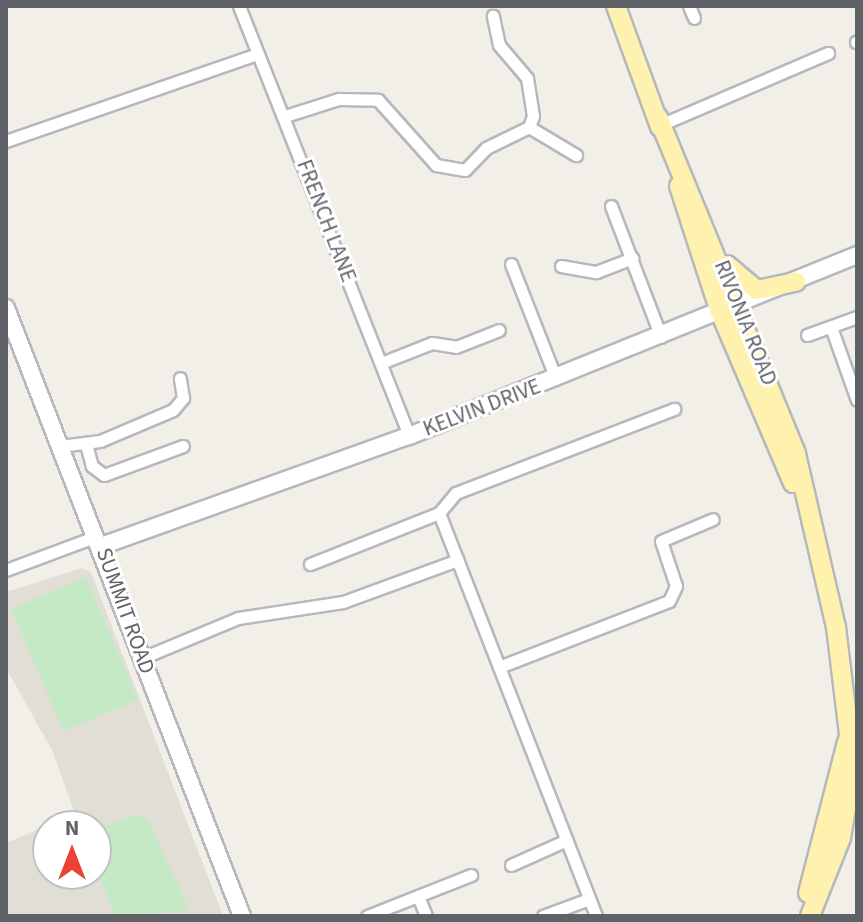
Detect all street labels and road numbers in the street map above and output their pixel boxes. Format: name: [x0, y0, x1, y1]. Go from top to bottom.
street label: FRENCH LANE: [291, 156, 361, 286]
street label: RIVONIA ROAD: [708, 257, 782, 389]
street label: KELVIN DRIVE: [419, 373, 545, 443]
street label: SUMMIT ROAD: [90, 544, 160, 678]

